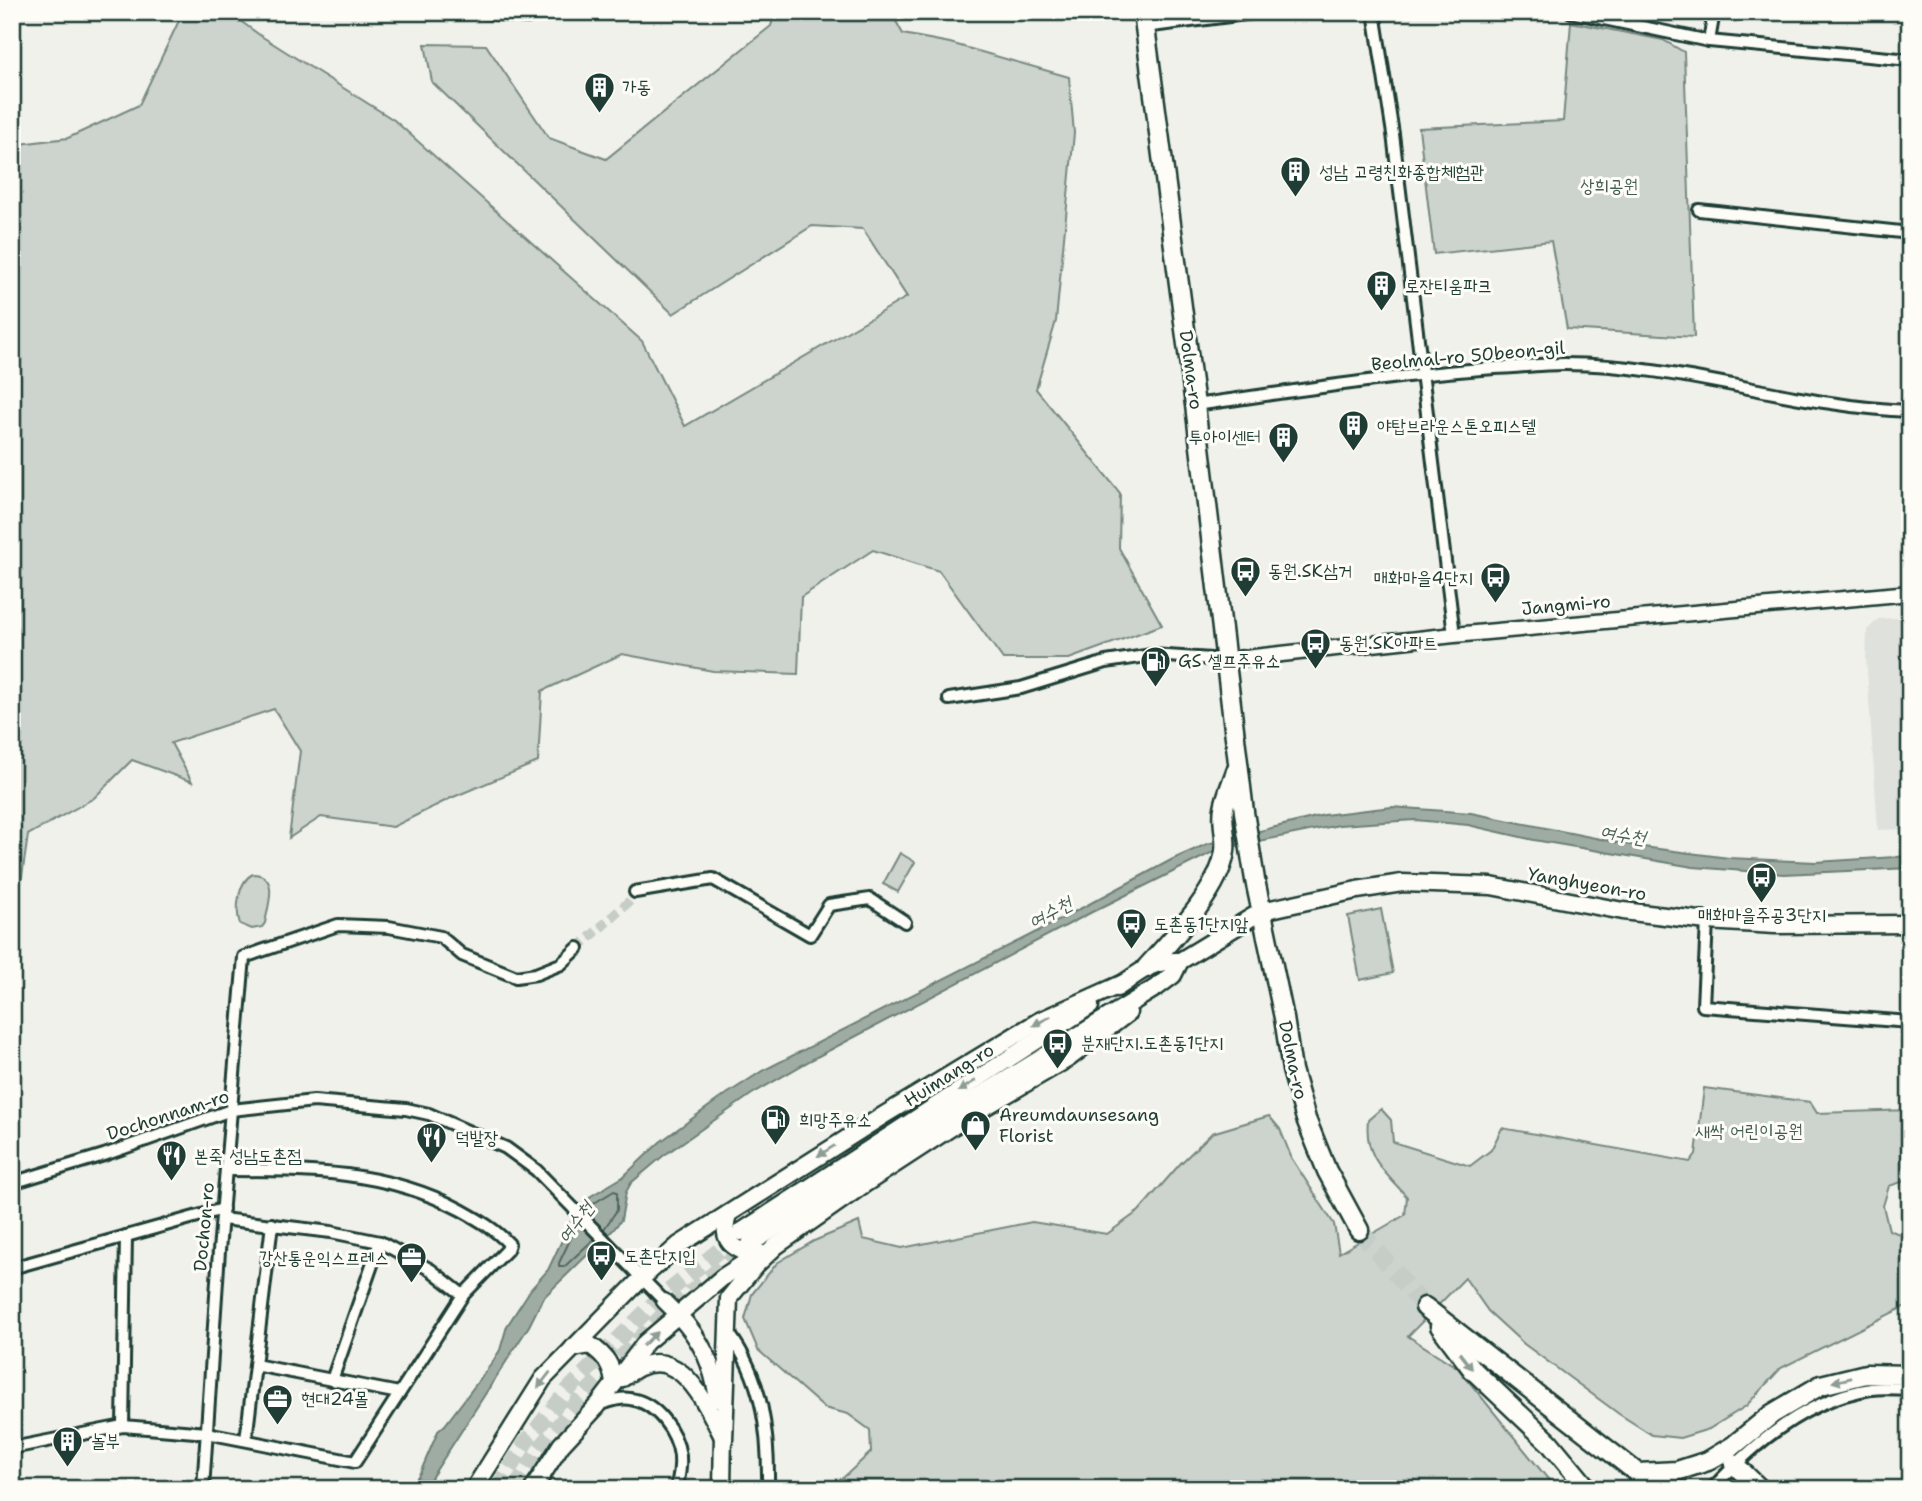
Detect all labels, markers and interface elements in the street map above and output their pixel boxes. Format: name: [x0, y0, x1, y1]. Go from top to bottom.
building icon: 가동: [582, 70, 616, 114]
place label: 가동: [622, 75, 651, 99]
building icon: 성남 고령친화종합체험관: [1279, 155, 1313, 199]
place label: 성남 고령친화종합체험관: [1319, 160, 1484, 184]
park label: 상희공원: [1580, 174, 1638, 198]
building icon: 로잔티움파크: [1365, 269, 1399, 313]
place label: 로잔티움파크: [1405, 274, 1492, 298]
street label: Dolma-ro: [1174, 329, 1208, 411]
street label: Beolmal-ro 50beon-gil: [1370, 336, 1566, 376]
building icon: 야탑브라운스톤오피스텔: [1337, 409, 1371, 453]
place label: 야탑브라운스톤오피스텔: [1377, 414, 1536, 438]
building icon: 투아이센터: [1267, 420, 1301, 464]
place label: 투아이센터: [1189, 425, 1261, 449]
bus stop icon: 동원.SK삼거: [1228, 554, 1262, 598]
place label: 동원.SK삼거: [1268, 559, 1352, 583]
bus stop icon: 매화마을4단지: [1479, 561, 1513, 605]
place label: 매화마을4단지: [1373, 566, 1473, 590]
street label: Jangmi-ro: [1520, 589, 1612, 621]
bus stop icon: 동원.SK아파트: [1299, 626, 1333, 670]
place label: 동원.SK아파트: [1339, 631, 1438, 655]
fuel station icon: GS 셀프주유소: [1138, 644, 1172, 688]
place label: GS 셀프주유소: [1178, 649, 1280, 673]
water label: 여수천: [1598, 819, 1649, 851]
bus stop icon: 매화마을주공3단지: [1745, 860, 1779, 904]
street label: Yanghyeon-ro: [1526, 862, 1648, 906]
water label: 여수천: [1024, 890, 1078, 934]
place label: 매화마을주공3단지: [1698, 903, 1826, 927]
bus stop icon: 도촌동1단지앞: [1114, 907, 1148, 951]
place label: 도촌동1단지앞: [1154, 912, 1249, 936]
one-way arrow: [1032, 1015, 1052, 1026]
street label: Dolma-ro: [1273, 1018, 1313, 1102]
bus stop icon: 분재단지.도촌동1단지: [1041, 1026, 1075, 1070]
place label: 분재단지.도촌동1단지: [1081, 1031, 1224, 1055]
street label: Huimang-ro: [899, 1038, 999, 1112]
one-way arrow: [957, 1080, 976, 1093]
street label: Dochonnam-ro: [104, 1084, 232, 1146]
fuel station icon: 희망주유소: [759, 1103, 793, 1147]
place label: Areumdaunsesang Florist: [999, 1103, 1159, 1148]
place label: 희망주유소: [799, 1108, 871, 1132]
shop icon: Areumdaunsesang Florist: [959, 1108, 993, 1152]
park label: 새싹 어린이공원: [1695, 1119, 1803, 1143]
restaurant icon: 덕발장: [415, 1121, 449, 1165]
place label: 덕발장: [455, 1126, 498, 1150]
restaurant icon: 본죽 성남도촌점: [154, 1139, 188, 1183]
place label: 본죽 성남도촌점: [194, 1144, 302, 1168]
one-way arrow: [817, 1145, 836, 1158]
street label: Dochon-ro: [188, 1181, 220, 1273]
water label: 여수천: [552, 1195, 600, 1248]
bus stop icon: 도촌단지입: [584, 1239, 618, 1283]
office icon: 강산통운익스프레스: [395, 1241, 429, 1285]
place label: 도촌단지입: [624, 1244, 696, 1268]
place label: 강산통운익스프레스: [259, 1246, 389, 1270]
one-way arrow: [642, 1331, 659, 1348]
one-way arrow: [1459, 1352, 1473, 1370]
one-way arrow: [537, 1370, 552, 1388]
one-way arrow: [1831, 1375, 1853, 1386]
office icon: 현대24몰: [261, 1382, 295, 1426]
place label: 현대24몰: [301, 1387, 369, 1411]
building icon: 놀부: [51, 1424, 85, 1468]
place label: 놀부: [91, 1429, 120, 1453]

